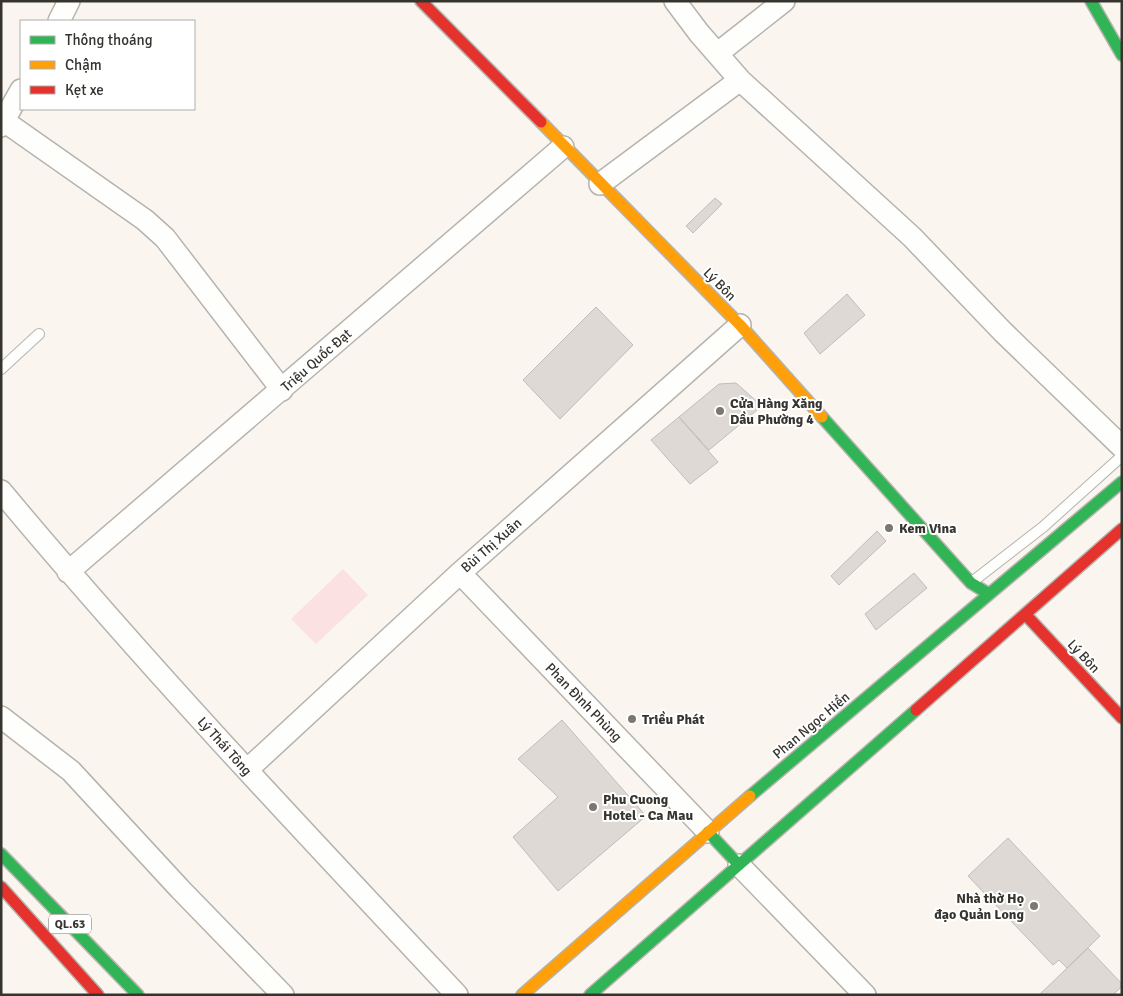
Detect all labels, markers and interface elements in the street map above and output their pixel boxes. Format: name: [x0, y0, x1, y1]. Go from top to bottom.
legend: [20, 20, 195, 110]
text: Thông thoáng: [65, 31, 153, 49]
text: Chậm: [65, 56, 102, 74]
text: Kẹt xe: [65, 81, 104, 99]
street label: Lý Bôn: [700, 264, 740, 304]
street label: Triệu Quốc Đạt: [278, 325, 355, 396]
place label: Cửa Hàng Xăng Dầu Phường 4: [730, 395, 823, 428]
marker: Cửa Hàng Xăng Dầu Phường 4: [714, 405, 726, 417]
street label: Bùi Thị Xuân: [458, 514, 525, 576]
place label: Kem Vina: [899, 520, 956, 537]
marker: Kem Vina: [883, 522, 895, 534]
street label: Lý Bôn: [1064, 636, 1103, 677]
street label: Phan Đình Phùng: [542, 659, 626, 745]
street label: Phan Ngọc Hiển: [769, 688, 853, 762]
place label: Triều Phát: [642, 711, 705, 728]
street label: Lý Thái Tông: [194, 713, 255, 779]
marker: Triều Phát: [626, 713, 638, 725]
place label: Phu Cuong Hotel - Ca Mau: [603, 791, 693, 824]
marker: Phu Cuong Hotel - Ca Mau: [587, 801, 599, 813]
place label: Nhà thờ Họ đạo Quản Long: [934, 890, 1024, 923]
marker: Nhà thờ Họ đạo Quản Long: [1028, 900, 1040, 912]
road number: QL.63: [49, 914, 91, 934]

